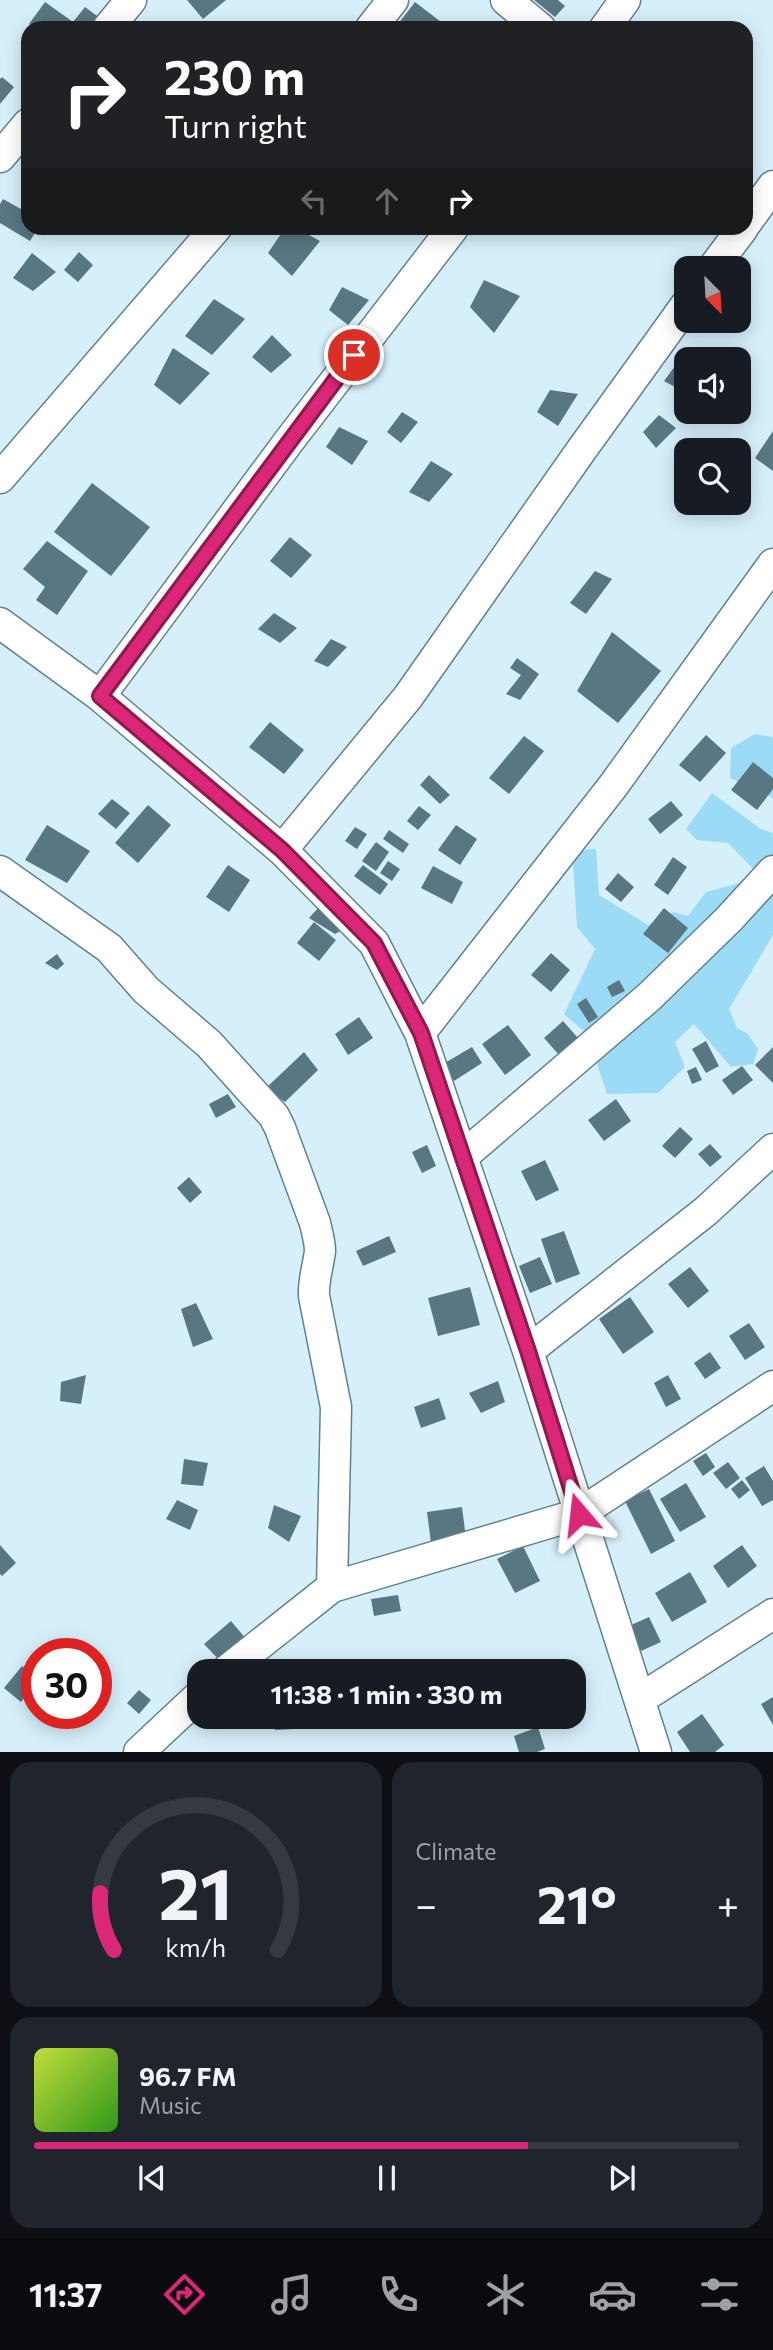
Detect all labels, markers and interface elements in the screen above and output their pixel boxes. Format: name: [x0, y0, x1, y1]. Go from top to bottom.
text: 230 m: [164, 45, 305, 105]
icon: right: [49, 49, 140, 140]
text: Turn right: [164, 105, 307, 145]
icon: left: [295, 182, 333, 220]
icon: ahead: [368, 182, 406, 220]
icon: right: [441, 182, 479, 220]
north arrow: [674, 256, 751, 332]
map controls: [674, 256, 751, 515]
pin: [324, 325, 384, 385]
icon: arrive: [335, 336, 373, 374]
button: sound: [674, 347, 751, 424]
button: search: [674, 438, 751, 515]
position arrow: [542, 1477, 616, 1551]
speed limit sign: 30: [21, 1638, 112, 1729]
text: 11:38 · 1 min · 330 m: [270, 1678, 503, 1709]
text: Climate: [416, 1837, 497, 1865]
text: 21: [159, 1847, 233, 1936]
text: 21°: [537, 1871, 617, 1935]
text: −: [416, 1880, 437, 1927]
text: +: [717, 1880, 739, 1927]
text: km/h: [165, 1932, 226, 1962]
text: 96.7 FM: [139, 2060, 237, 2091]
text: Music: [139, 2091, 202, 2119]
icon: previous: [133, 2159, 171, 2197]
icon: pause: [368, 2159, 406, 2197]
icon: next: [603, 2159, 641, 2197]
icon: directions: [160, 2270, 209, 2319]
icon: music: [267, 2270, 316, 2319]
icon: phone: [374, 2270, 423, 2319]
icon: climate: [481, 2270, 530, 2319]
icon: car: [588, 2270, 637, 2319]
icon: filters: [695, 2270, 744, 2319]
text: 11:37: [29, 2274, 102, 2314]

